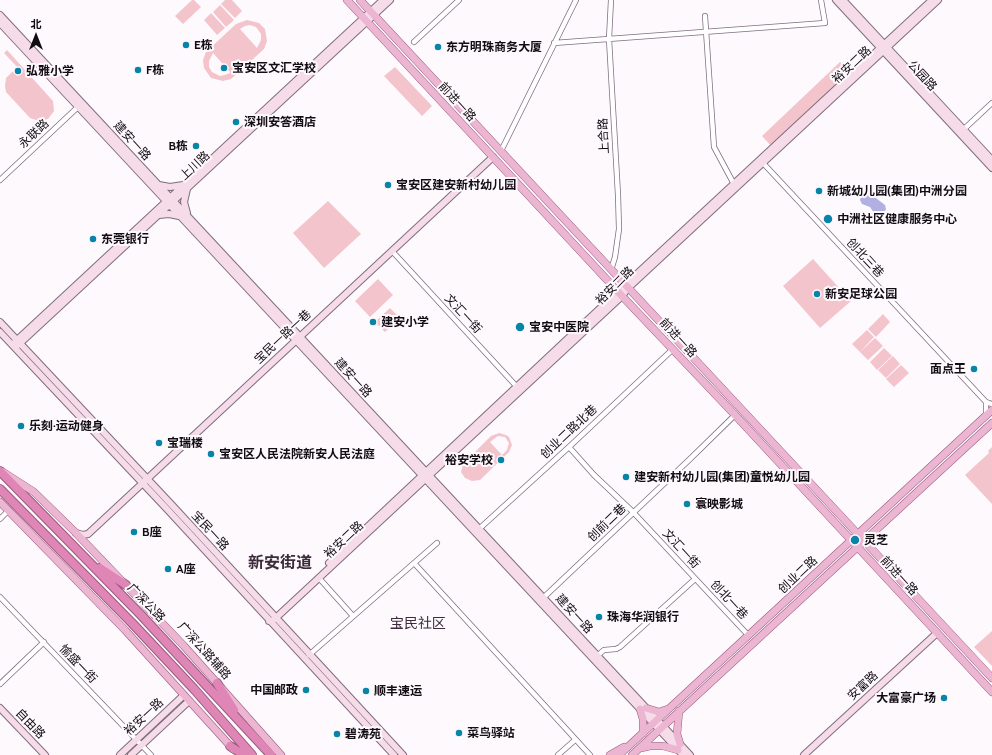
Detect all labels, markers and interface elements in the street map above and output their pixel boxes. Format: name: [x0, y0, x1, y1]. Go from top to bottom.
north arrow: [16, 16, 56, 56]
text: 北: [31, 17, 42, 31]
place label: E栋: [194, 38, 213, 52]
marker: E栋: [181, 40, 191, 50]
place label: 东方明珠商务大厦: [446, 40, 542, 54]
marker: 东方明珠商务大厦: [433, 42, 443, 52]
street label: 裕安二路: [830, 43, 874, 87]
street label: 公园路: [904, 58, 940, 94]
place label: 宝安区文汇学校: [232, 61, 316, 75]
place label: F栋: [146, 63, 164, 77]
marker: 宝安区文汇学校: [219, 63, 229, 73]
place label: 弘雅小学: [26, 64, 74, 78]
marker: F栋: [133, 65, 143, 75]
marker: 弘雅小学: [13, 66, 23, 76]
street label: 前进一路: [435, 80, 479, 124]
place label: 深圳安答酒店: [244, 115, 316, 129]
street label: 永联路: [16, 116, 52, 152]
marker: 深圳安答酒店: [231, 117, 241, 127]
street label: 上合路: [596, 118, 612, 154]
street label: 建安一路: [110, 119, 154, 163]
place label: B栋: [168, 139, 188, 153]
marker: B栋: [191, 141, 201, 151]
street label: 上川路: [177, 148, 213, 184]
place label: 宝安区建安新村幼儿园: [396, 178, 516, 192]
marker: 宝安区建安新村幼儿园: [383, 180, 393, 190]
place label: 新城幼儿园(集团)中洲分园: [827, 184, 967, 198]
marker: 新城幼儿园(集团)中洲分园: [814, 186, 824, 196]
place label: 中洲社区健康服务中心: [837, 212, 957, 226]
marker: 中洲社区健康服务中心: [822, 213, 834, 225]
place label: 东莞银行: [101, 232, 149, 246]
marker: 东莞银行: [88, 234, 98, 244]
street label: 创北三巷: [843, 236, 887, 280]
street label: 裕安二路: [593, 264, 637, 308]
place label: 新安足球公园: [825, 287, 897, 301]
marker: 新安足球公园: [812, 289, 822, 299]
street label: 文汇一街: [441, 292, 485, 336]
street label: 宝民一路一巷: [252, 307, 314, 367]
place label: 建安小学: [381, 315, 429, 329]
street label: 前进一路: [656, 316, 700, 360]
marker: 建安小学: [368, 317, 378, 327]
place label: 宝安中医院: [529, 320, 589, 334]
marker: 宝安中医院: [514, 321, 526, 333]
street label: 建安一路: [331, 356, 375, 400]
place label: 面点王: [930, 362, 966, 376]
marker: 面点王: [969, 364, 979, 374]
street label: 创业二路北巷: [538, 402, 600, 462]
place label: 乐刻·运动健身: [29, 419, 104, 433]
marker: 乐刻·运动健身: [16, 421, 26, 431]
place label: 宝瑞楼: [167, 436, 203, 450]
marker: 宝瑞楼: [154, 438, 164, 448]
place label: 宝安区人民法院新安人民法庭: [219, 447, 375, 461]
marker: 宝安区人民法院新安人民法庭: [206, 449, 216, 459]
place label: 裕安学校: [445, 453, 493, 467]
marker: 裕安学校: [496, 455, 506, 465]
place label: 建安新村幼儿园(集团)童悦幼儿园: [634, 470, 810, 484]
marker: 建安新村幼儿园(集团)童悦幼儿园: [621, 472, 631, 482]
place label: 寰映影城: [695, 497, 743, 511]
marker: 寰映影城: [682, 499, 692, 509]
street label: 创前二巷: [585, 501, 629, 545]
street label: 宝民一路: [188, 509, 232, 553]
street label: 裕安二路: [322, 518, 366, 562]
place label: B座: [142, 525, 162, 539]
marker: B座: [129, 527, 139, 537]
street label: 文汇一街: [659, 527, 703, 571]
place label: 灵芝: [864, 533, 888, 547]
marker: 灵芝: [849, 534, 861, 546]
district label: 新安街道: [248, 553, 312, 573]
street label: 创业二路: [776, 553, 820, 597]
street label: 前进一路: [877, 554, 921, 598]
place label: A座: [176, 562, 195, 576]
marker: A座: [163, 564, 173, 574]
street label: 创北一巷: [707, 578, 751, 622]
street label: 广深公路: [124, 581, 168, 625]
street label: 建安一路: [552, 592, 596, 636]
place label: 珠海华润银行: [607, 610, 679, 624]
marker: 珠海华润银行: [594, 612, 604, 622]
district label: 宝民社区: [390, 616, 446, 632]
street label: 广深公路辅路: [175, 619, 233, 683]
street label: 愉盛一街: [56, 642, 100, 686]
street label: 安富路: [845, 668, 881, 704]
place label: 中国邮政: [250, 683, 298, 697]
place label: 顺丰速运: [374, 684, 422, 698]
marker: 中国邮政: [301, 685, 311, 695]
marker: 顺丰速运: [361, 686, 371, 696]
place label: 大富豪广场: [876, 691, 936, 705]
marker: 大富豪广场: [939, 693, 949, 703]
street label: 裕安一路: [122, 695, 166, 739]
street label: 自由路: [12, 706, 48, 742]
place label: 菜鸟驿站: [467, 726, 515, 740]
place label: 碧涛苑: [345, 727, 381, 741]
marker: 菜鸟驿站: [454, 728, 464, 738]
marker: 碧涛苑: [332, 729, 342, 739]

